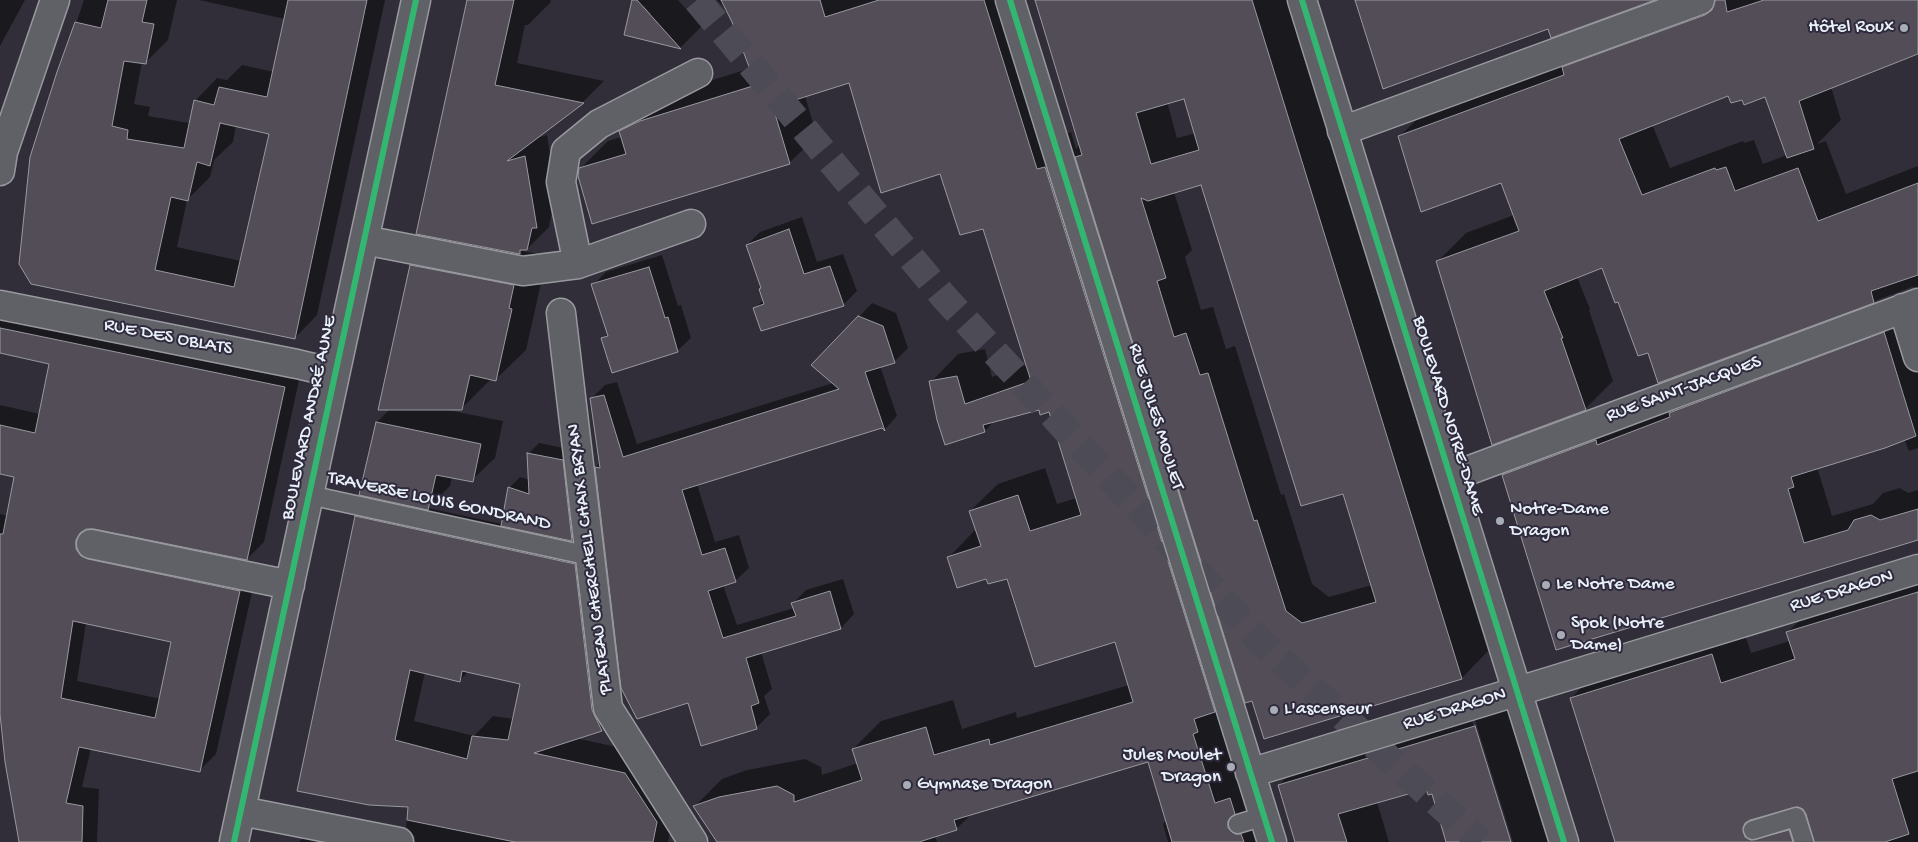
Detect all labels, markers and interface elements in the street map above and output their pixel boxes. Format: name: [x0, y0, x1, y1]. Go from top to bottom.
place label: Hôtel Roux: [1808, 17, 1894, 39]
marker: Hôtel Roux: [1898, 22, 1910, 34]
street label: RUE DES OBLATS: [102, 314, 234, 362]
street label: BOULEVARD ANDRÉ AUNE: [277, 314, 343, 522]
street label: BOULEVARD NOTRE-DAME: [1406, 314, 1488, 518]
street label: RUE JULES MOULET: [1122, 341, 1188, 493]
street label: RUE SAINT-JACQUES: [1603, 351, 1765, 429]
street label: PLATEAU CHERCHELL CHAIX BRYAN: [563, 422, 619, 696]
street label: TRAVERSE LOUIS GONDRAND: [325, 467, 553, 537]
place label: Notre-Dame Dragon: [1510, 499, 1609, 543]
marker: Notre-Dame Dragon: [1494, 515, 1506, 527]
street label: RUE DRAGON: [1788, 566, 1896, 618]
place label: Le Notre Dame: [1556, 574, 1675, 596]
marker: Le Notre Dame: [1540, 579, 1552, 591]
place label: Spok (Notre Dame): [1571, 613, 1664, 657]
marker: Spok (Notre Dame): [1555, 629, 1567, 641]
street label: RUE DRAGON: [1401, 684, 1509, 736]
place label: L'ascenseur: [1284, 699, 1371, 721]
marker: L'ascenseur: [1268, 704, 1280, 716]
place label: Jules Moulet Dragon: [1123, 745, 1221, 789]
marker: Jules Moulet Dragon: [1225, 761, 1237, 773]
place label: Gymnase Dragon: [917, 774, 1052, 796]
marker: Gymnase Dragon: [901, 779, 913, 791]

